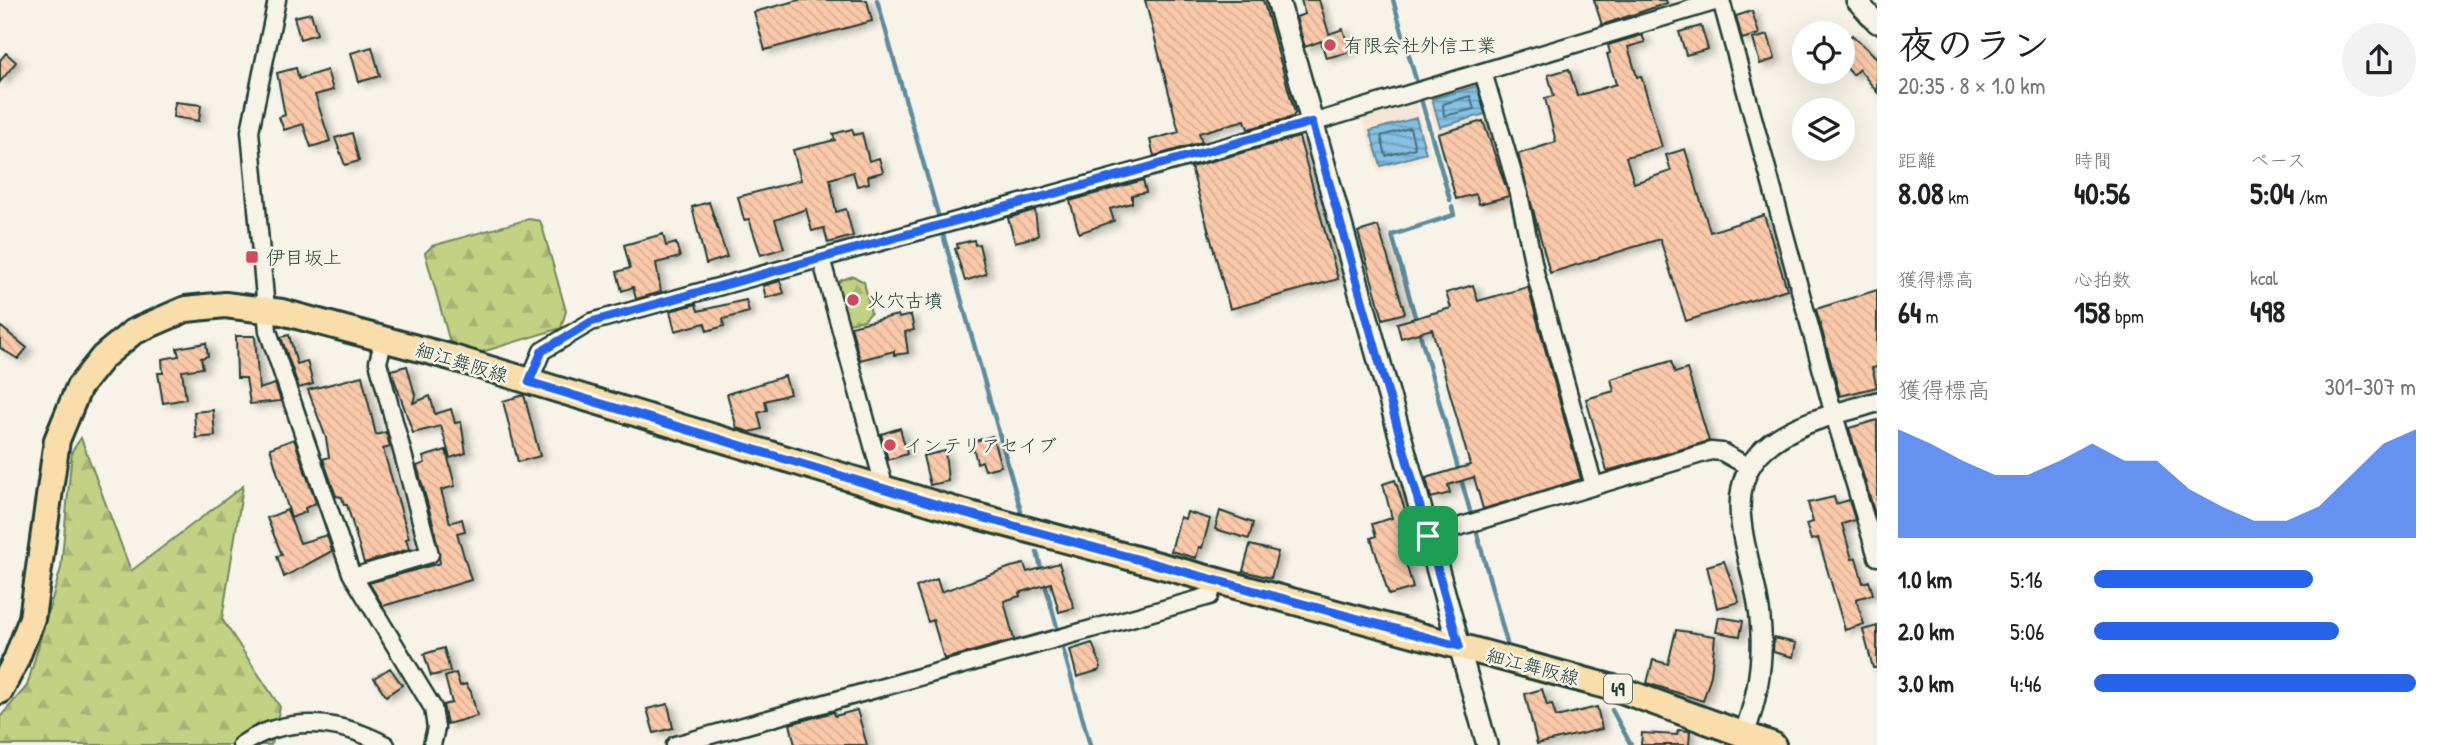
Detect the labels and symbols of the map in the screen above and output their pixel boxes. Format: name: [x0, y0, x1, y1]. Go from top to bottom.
place label: 有限会社外信工業: [1344, 32, 1496, 58]
marker: 有限会社外信工業: [1322, 37, 1338, 53]
place label: 伊目坂上: [266, 244, 342, 270]
marker: 伊目坂上: [244, 249, 260, 265]
place label: 火穴古墳: [867, 287, 943, 313]
marker: 火穴古墳: [845, 292, 861, 308]
street label: 細江舞阪線: [413, 336, 511, 388]
place label: インテリアセイブ: [904, 432, 1057, 458]
marker: インテリアセイブ: [882, 437, 898, 453]
pin: [1398, 506, 1458, 566]
street label: 細江舞阪線: [1484, 641, 1582, 691]
road number: 49: [1604, 674, 1632, 704]

